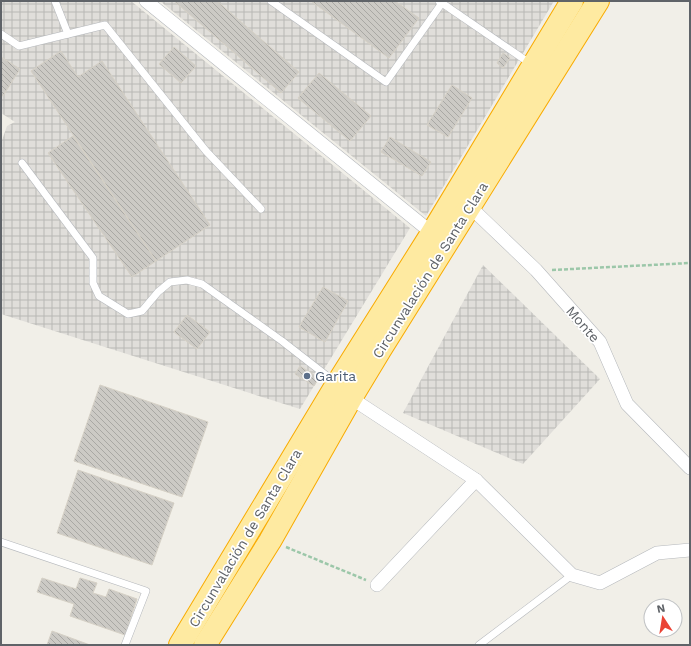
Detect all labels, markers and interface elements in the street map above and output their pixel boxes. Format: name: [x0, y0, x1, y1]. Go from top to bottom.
street label: Circunvalación de Santa Clara: [369, 179, 491, 361]
street label: Monte: [563, 303, 603, 345]
place label: Garita: [315, 368, 356, 384]
marker: Garita: [302, 371, 312, 381]
street label: Circunvalación de Santa Clara: [185, 446, 305, 630]
north arrow: [643, 598, 683, 638]
text: N: [656, 602, 666, 616]

